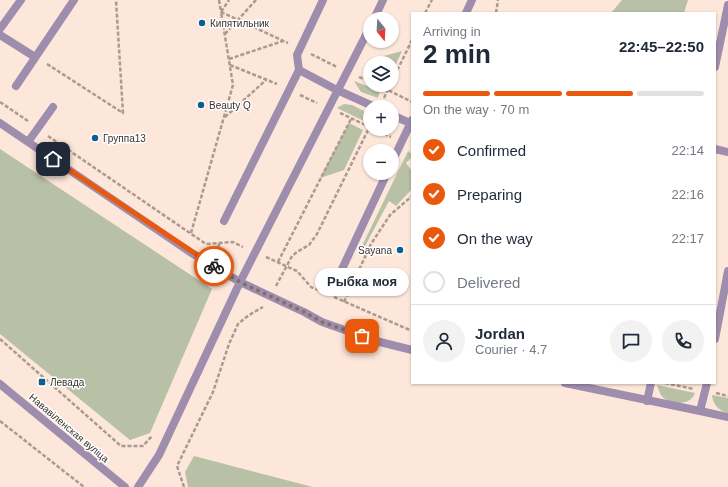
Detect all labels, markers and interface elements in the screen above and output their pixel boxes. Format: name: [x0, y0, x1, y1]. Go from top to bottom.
north arrow: [363, 12, 399, 48]
map controls: [363, 12, 399, 180]
marker: Кипятильник: [197, 18, 207, 28]
place label: Кипятильник: [210, 18, 270, 29]
text: Arriving in: [423, 24, 481, 39]
text: 22:45–22:50: [619, 38, 704, 55]
text: 2 min: [423, 39, 491, 69]
button: layers: [363, 56, 399, 92]
marker: Beauty Q: [196, 100, 206, 110]
place label: Beauty Q: [209, 100, 251, 111]
button: +: [363, 100, 399, 136]
text: On the way · 70 m: [423, 102, 529, 117]
marker: Группа13: [90, 133, 100, 143]
place label: Группа13: [103, 133, 146, 144]
icon: check: [423, 139, 445, 161]
pin: [36, 142, 70, 176]
text: Confirmed: [457, 142, 526, 159]
text: 22:14: [671, 143, 704, 158]
button: −: [363, 144, 399, 180]
icon: home: [42, 148, 64, 170]
icon: check: [423, 183, 445, 205]
text: Preparing: [457, 186, 522, 203]
text: 22:16: [671, 187, 704, 202]
icon: check: [423, 227, 445, 249]
text: On the way: [457, 230, 533, 247]
text: 22:17: [671, 231, 704, 246]
place label: Sayana: [358, 245, 392, 256]
marker: Sayana: [395, 245, 405, 255]
courier: [194, 246, 234, 286]
icon: bike: [203, 255, 225, 277]
callout: Рыбка моя: [315, 268, 409, 296]
text: Рыбка моя: [327, 274, 397, 289]
text: Delivered: [457, 274, 520, 291]
pin: [345, 319, 379, 353]
button: person: [423, 320, 465, 362]
button: chat: [610, 320, 652, 362]
button: phone: [662, 320, 704, 362]
icon: bag: [351, 325, 373, 347]
text: Jordan: [475, 325, 525, 342]
text: Courier · 4.7: [475, 342, 547, 357]
marker: Левада: [37, 377, 47, 387]
place label: Левада: [50, 377, 85, 388]
street label: Нававіленская вуліца: [27, 391, 111, 465]

